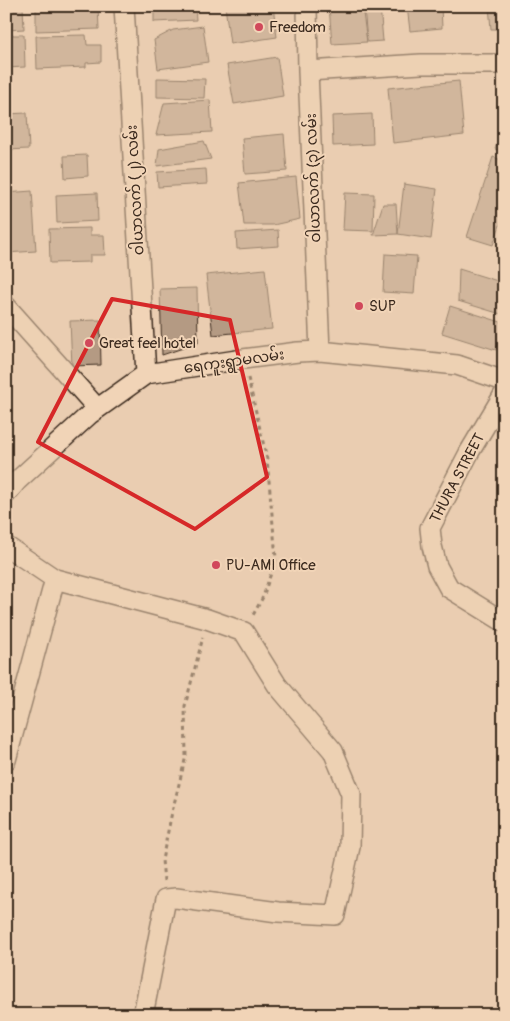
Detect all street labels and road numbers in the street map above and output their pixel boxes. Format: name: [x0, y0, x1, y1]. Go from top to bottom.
street label: ဝါယာလက် (၃) လမ်း: [301, 113, 327, 243]
street label: ဝါယာလက် (၂) လမ်း: [122, 124, 150, 256]
street label: ရေကူးရွာမလမ်း: [183, 344, 286, 380]
street label: THURA STREET: [426, 430, 489, 526]

